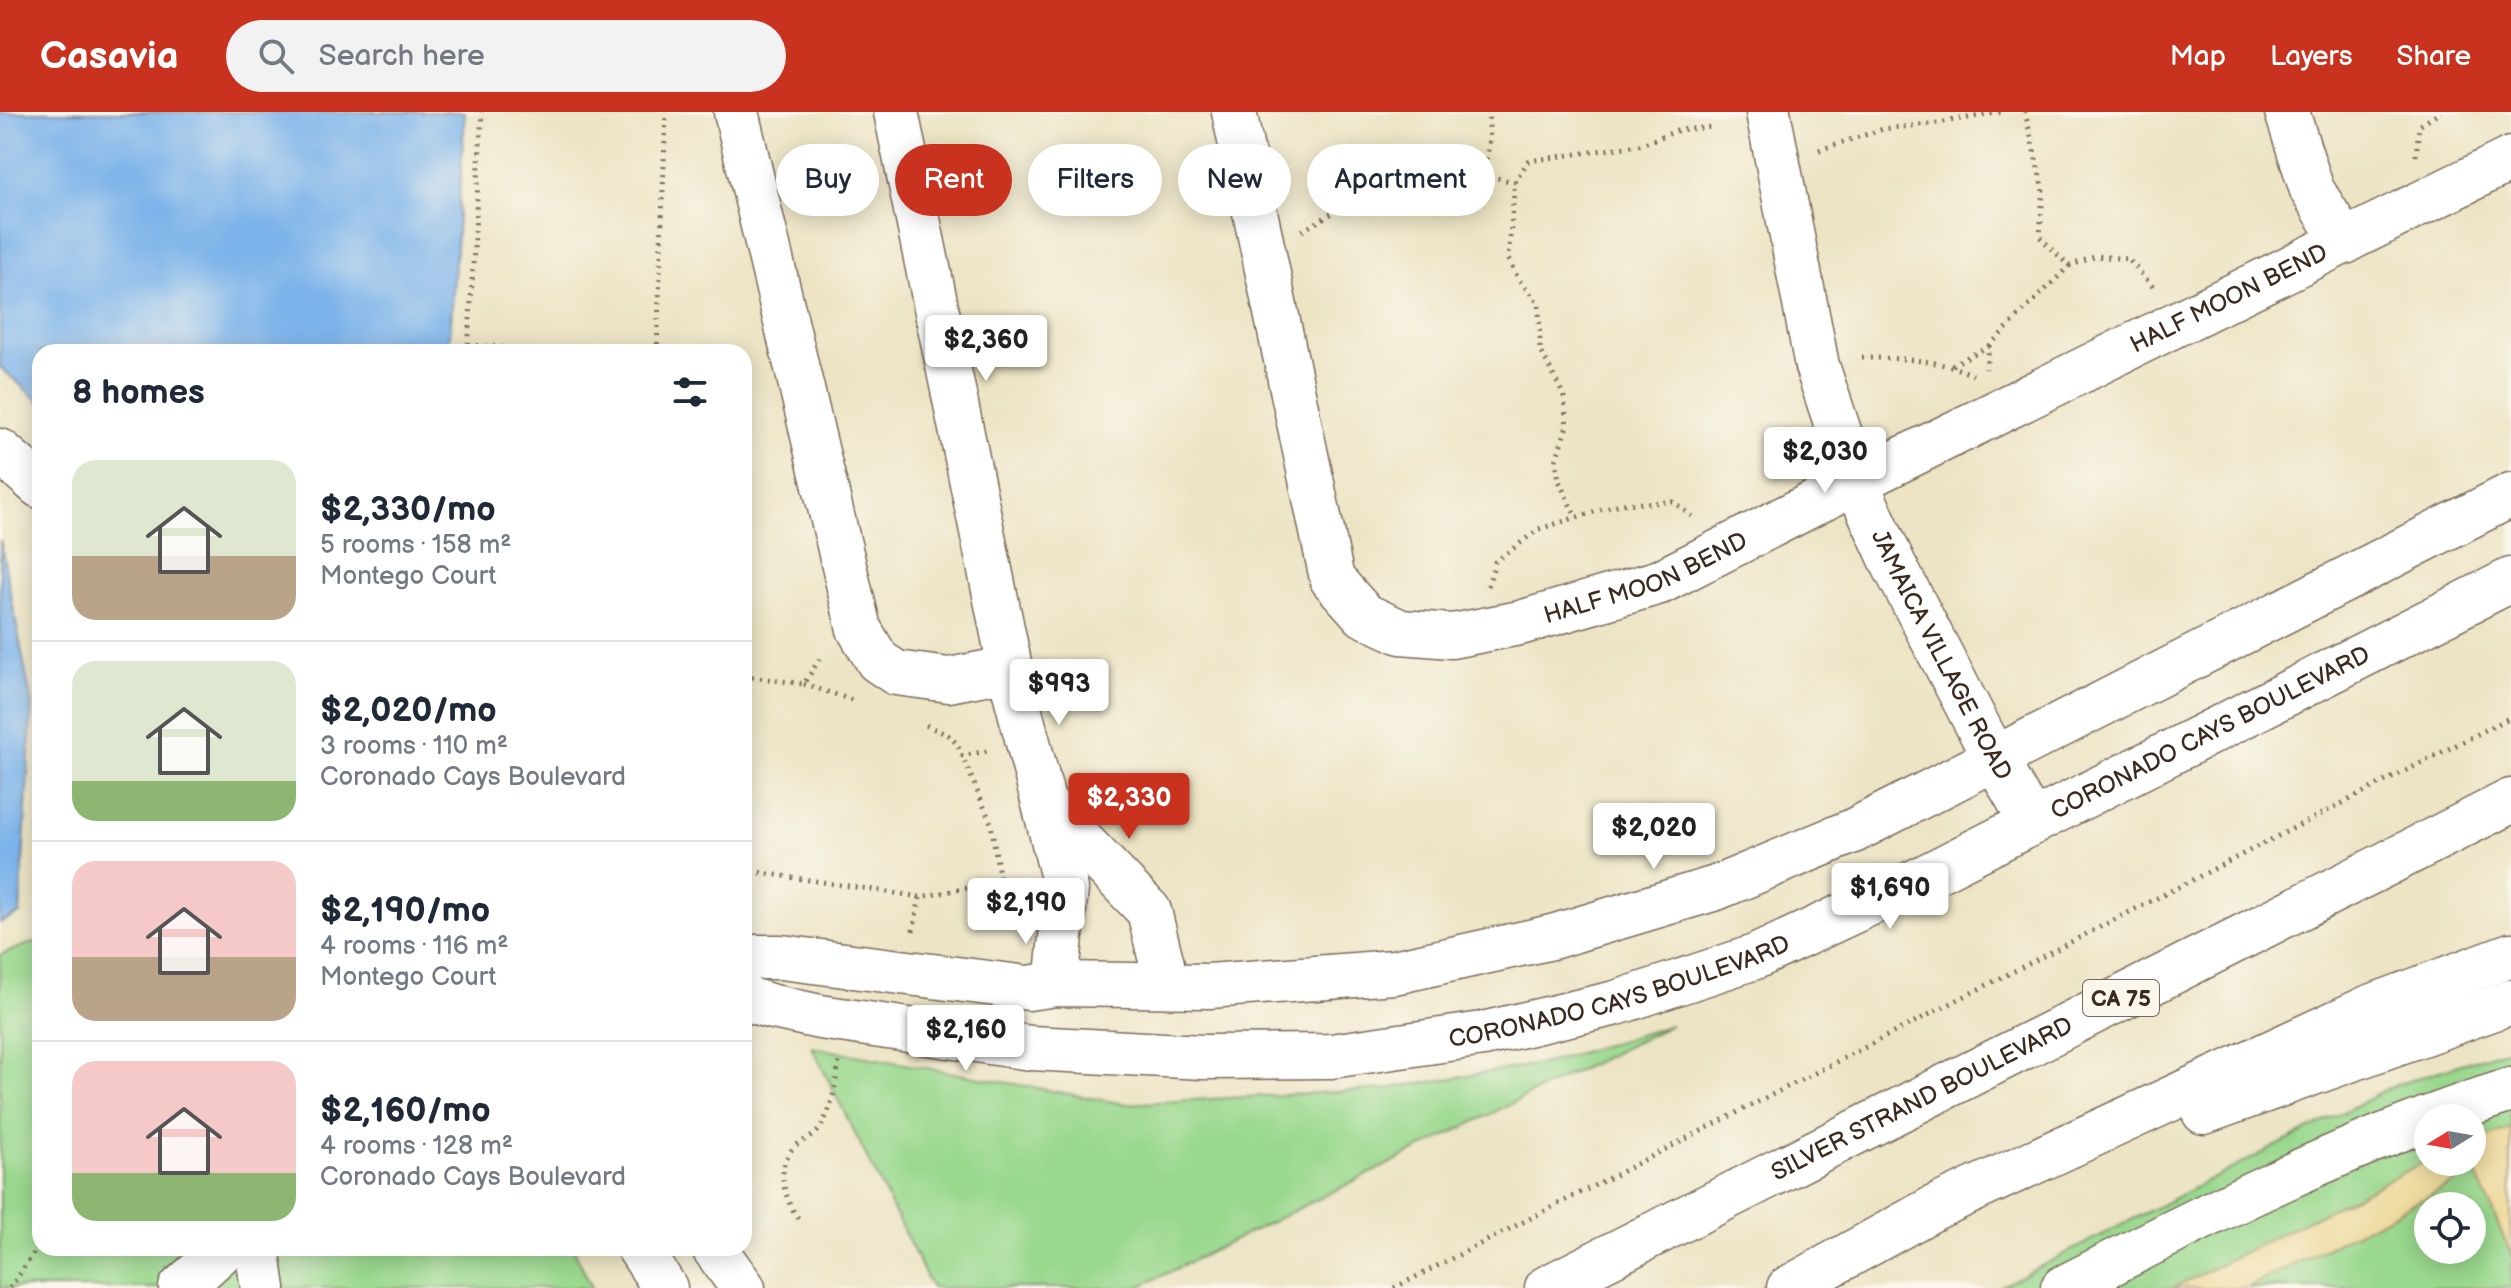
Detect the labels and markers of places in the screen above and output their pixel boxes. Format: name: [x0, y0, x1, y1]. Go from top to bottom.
pin: $2,360: [921, 315, 1051, 383]
pin: $2,030: [1760, 427, 1890, 495]
pin: $993: [1012, 659, 1106, 727]
pin: $2,330: [1064, 773, 1194, 841]
pin: $2,020: [1589, 803, 1719, 871]
pin: $1,690: [1825, 863, 1955, 931]
pin: $2,190: [961, 878, 1091, 946]
pin: $2,160: [901, 1005, 1031, 1073]

